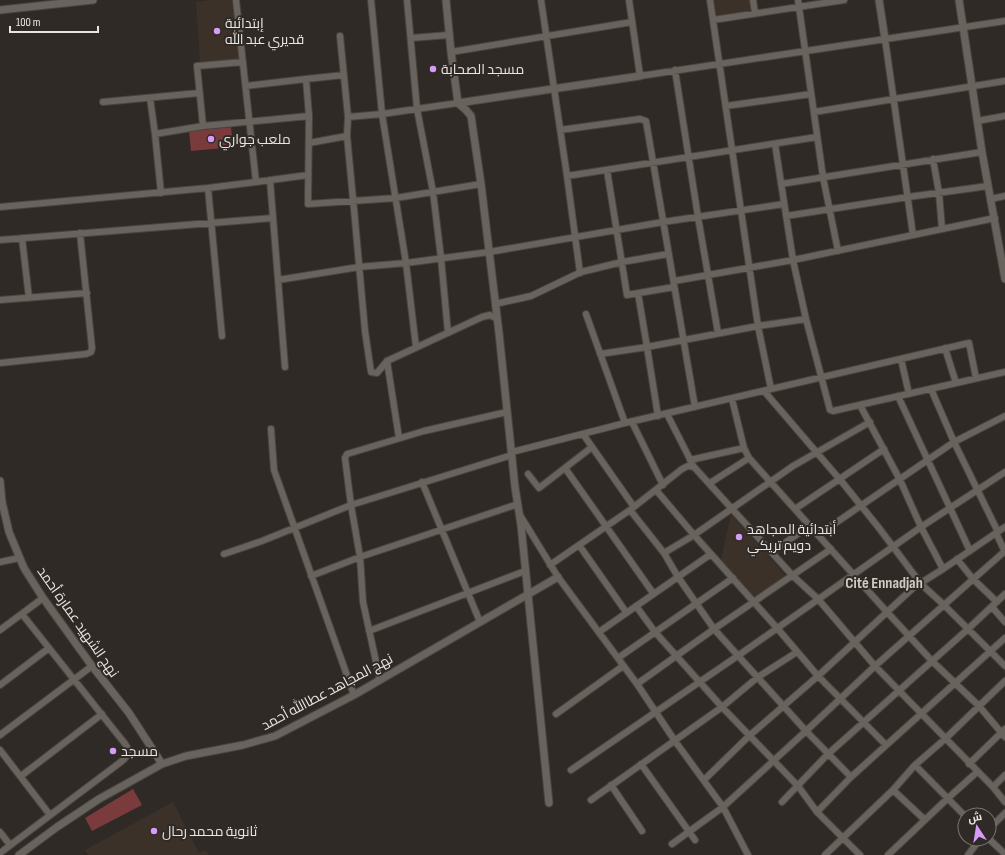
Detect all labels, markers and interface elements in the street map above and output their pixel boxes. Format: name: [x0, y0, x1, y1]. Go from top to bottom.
scale bar: [10, 8, 98, 34]
text: 100 m: [16, 15, 41, 30]
place label: إبتدائية قديري عبد الله: [225, 15, 304, 51]
marker: إبتدائية قديري عبد الله: [212, 26, 222, 36]
place label: مسجد الصحابة: [441, 61, 524, 78]
marker: مسجد الصحابة: [428, 64, 438, 74]
place label: ملعب جواري: [219, 131, 291, 151]
marker: ملعب جواري: [206, 134, 216, 144]
place label: أبتدائية المجاهد دويم تريكي: [747, 520, 837, 557]
marker: أبتدائية المجاهد دويم تريكي: [734, 532, 744, 542]
street label: نهج الشهيد عمارة أحمد: [33, 563, 123, 681]
district label: Cité Ennadjah: [845, 574, 923, 593]
street label: نهج المجاهد عطاالله أحمد: [258, 649, 396, 734]
place label: مسجد: [121, 743, 158, 760]
marker: مسجد: [108, 746, 118, 756]
north arrow: [957, 807, 997, 847]
text: ش: [967, 810, 983, 826]
place label: ثانوية محمد رحال: [162, 823, 258, 840]
marker: ثانوية محمد رحال: [149, 826, 159, 836]

